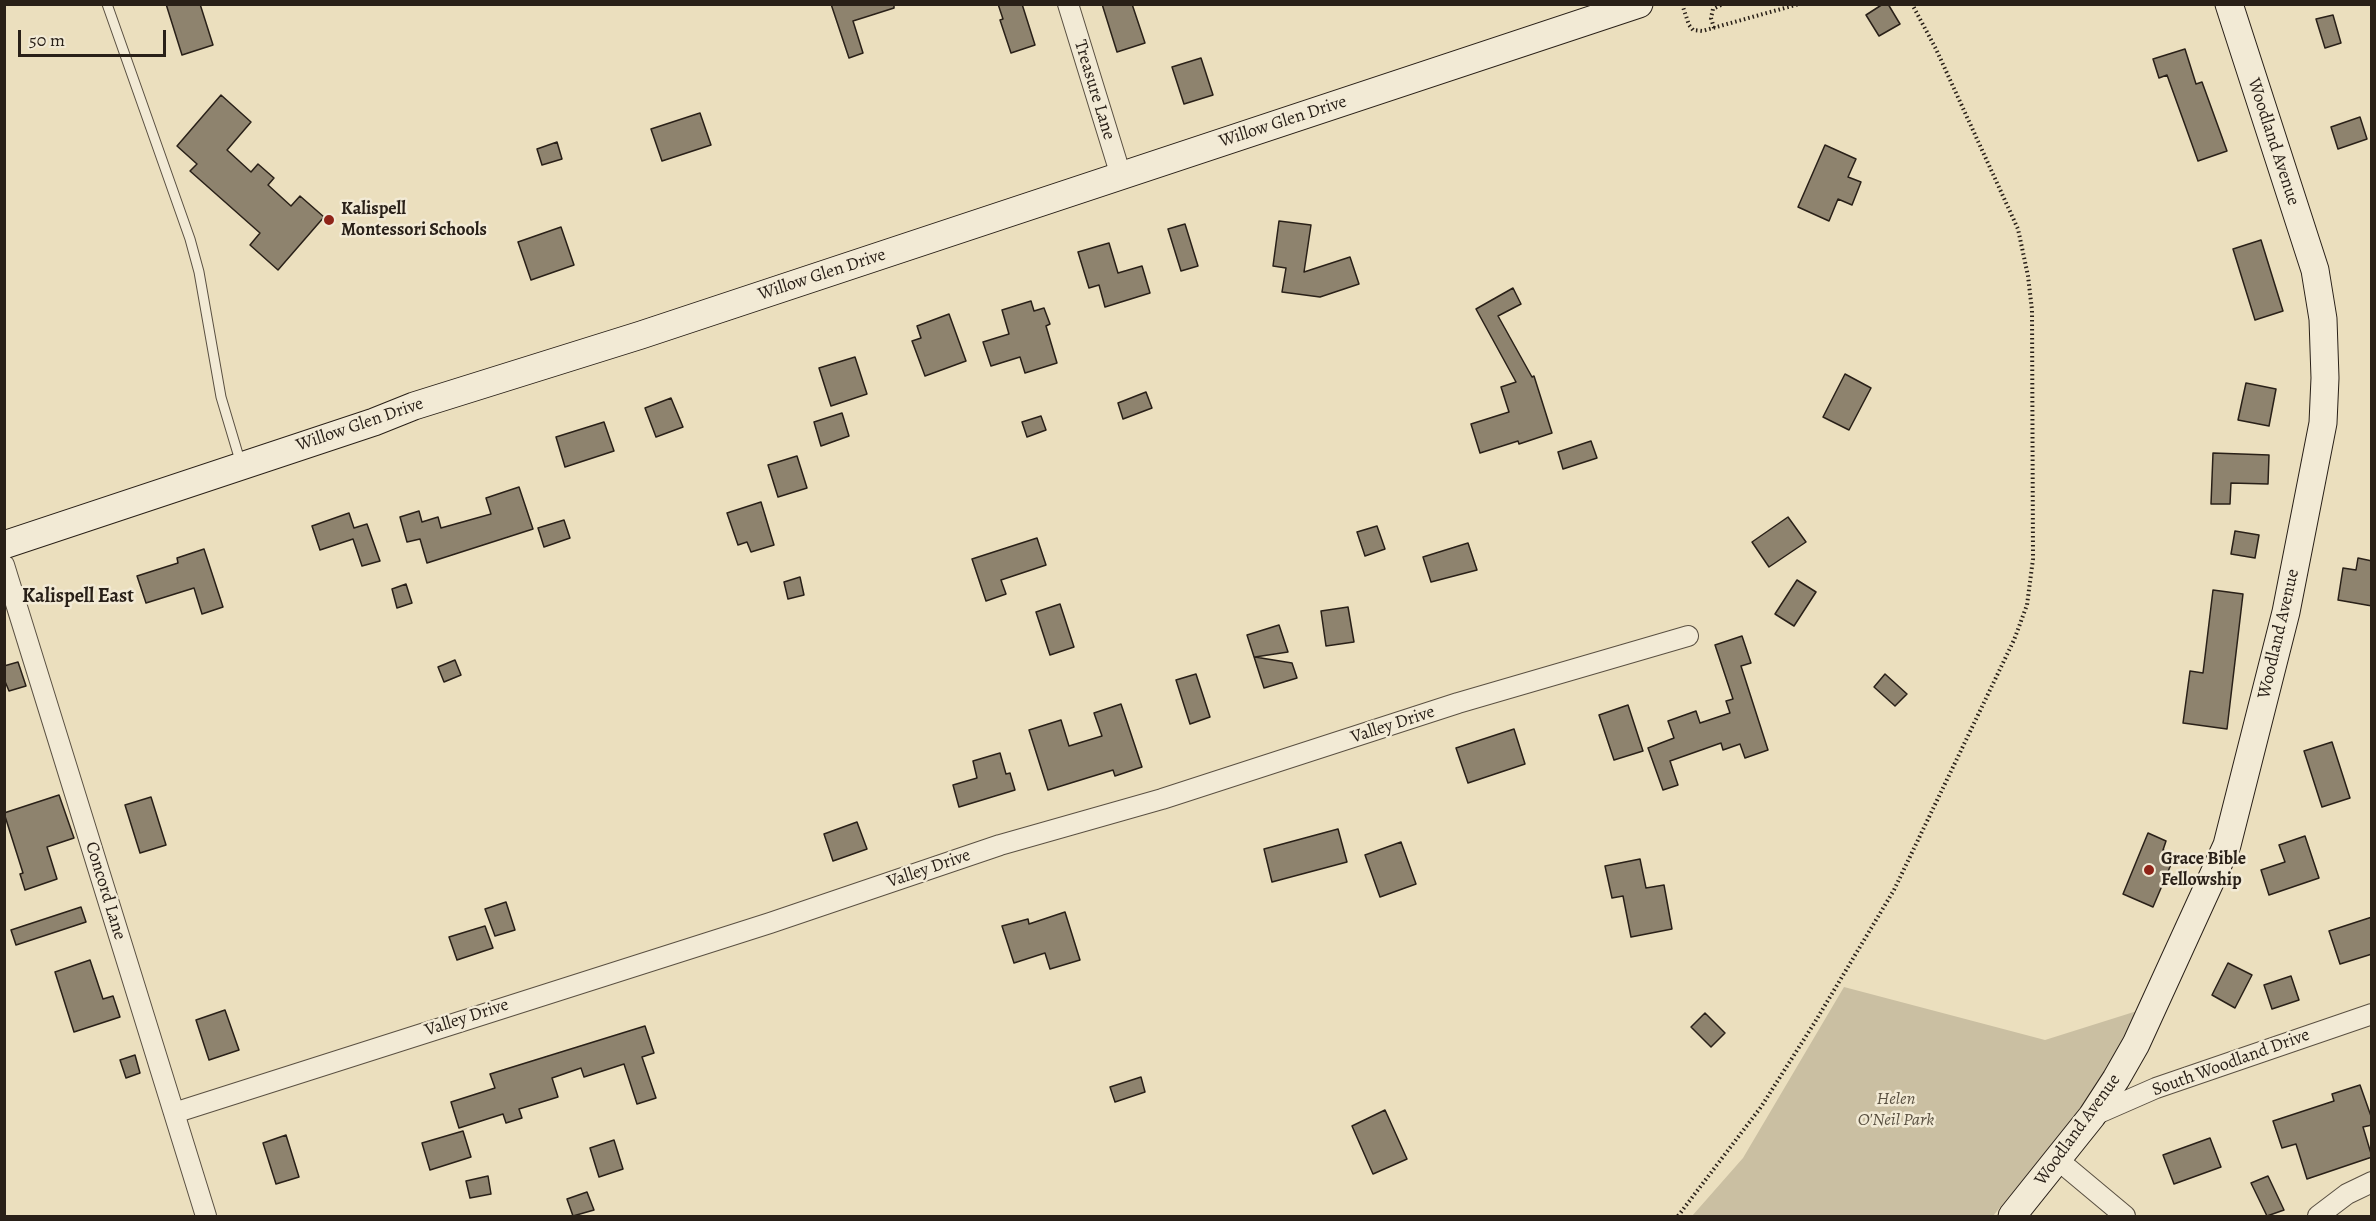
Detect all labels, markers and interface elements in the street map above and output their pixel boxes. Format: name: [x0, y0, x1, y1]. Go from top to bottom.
scale bar: [21, 18, 170, 56]
text: 50 m: [29, 28, 65, 52]
street label: Treasure Lane: [1069, 37, 1119, 143]
street label: Woodland Avenue: [2242, 76, 2304, 208]
street label: Willow Glen Drive: [1216, 91, 1350, 153]
place label: Kalispell Montessori Schools: [341, 199, 487, 242]
marker: Kalispell Montessori Schools: [322, 213, 336, 227]
street label: Willow Glen Drive: [755, 244, 889, 306]
street label: Willow Glen Drive: [294, 393, 426, 457]
street label: Woodland Avenue: [2254, 567, 2304, 701]
district label: Kalispell East: [22, 585, 134, 609]
street label: Valley Drive: [1348, 701, 1438, 749]
street label: Concord Lane: [80, 839, 130, 943]
street label: Valley Drive: [884, 845, 974, 893]
place label: Grace Bible Fellowship: [2161, 849, 2246, 892]
marker: Grace Bible Fellowship: [2142, 863, 2156, 877]
street label: Valley Drive: [422, 994, 512, 1042]
street label: South Woodland Drive: [2149, 1024, 2313, 1102]
street label: Woodland Avenue: [2030, 1070, 2126, 1190]
park label: Helen O'Neil Park: [1858, 1089, 1934, 1132]

